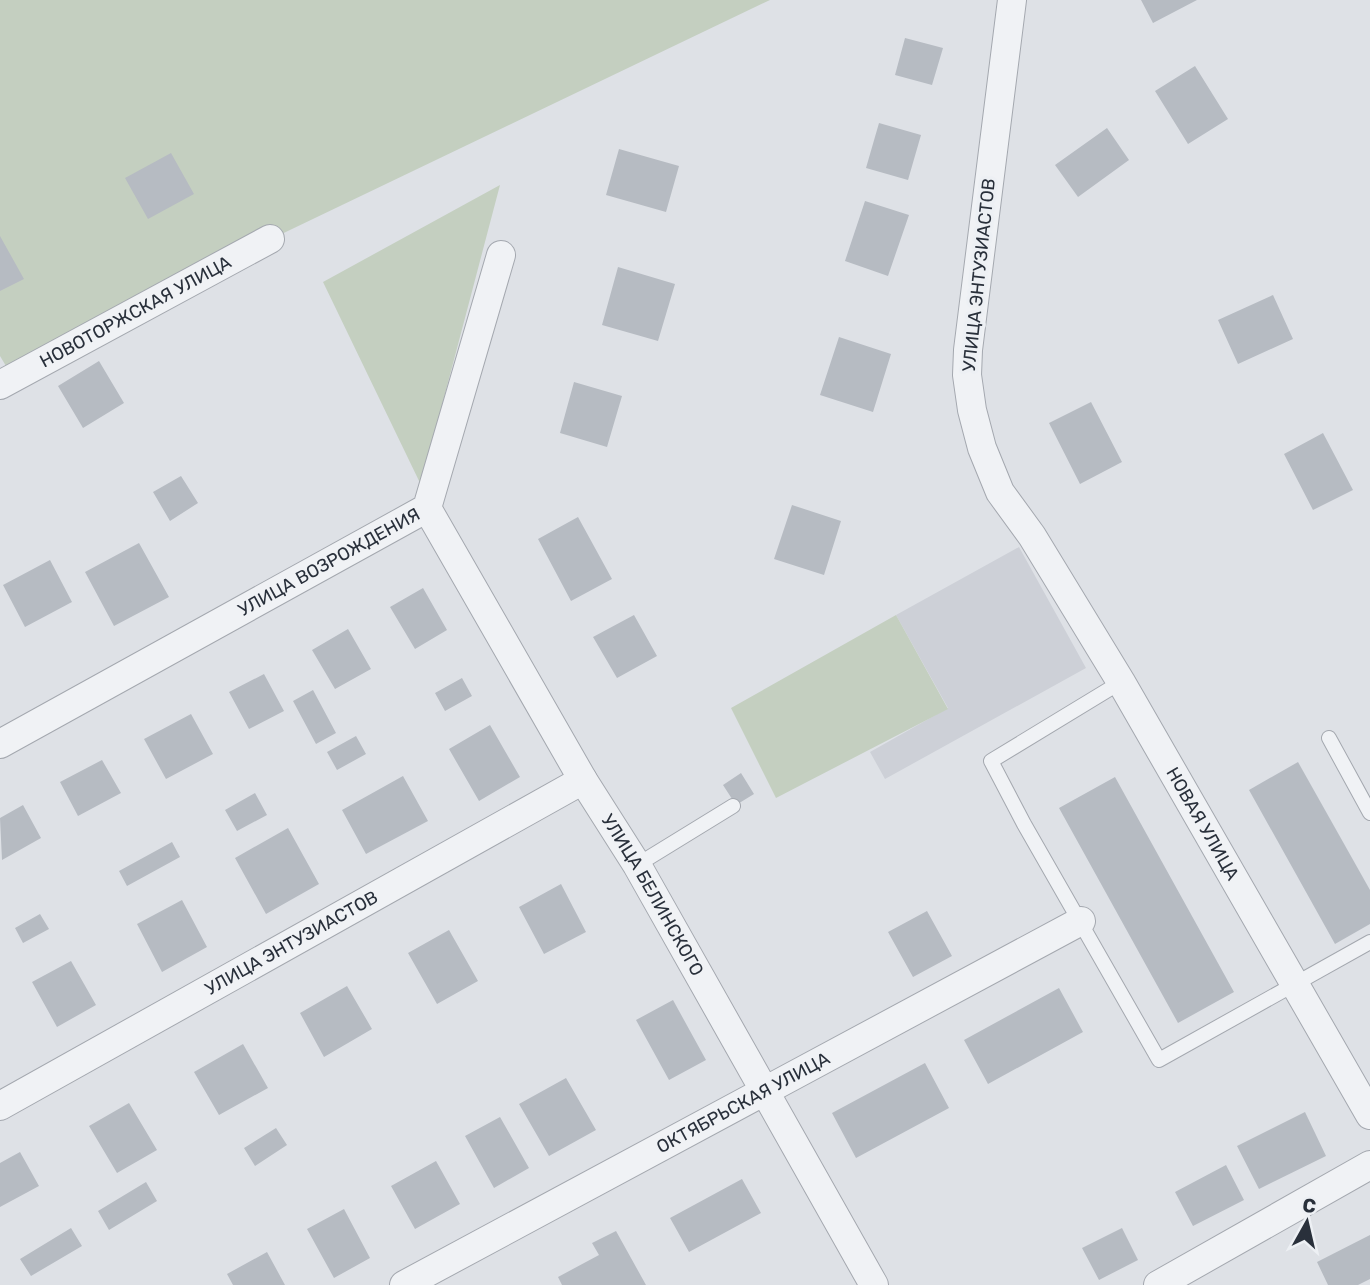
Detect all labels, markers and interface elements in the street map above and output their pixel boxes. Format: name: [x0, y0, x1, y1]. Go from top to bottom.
street label: УЛИЦА ЭНТУЗИАСТОВ: [958, 177, 1000, 373]
street label: НОВОТОРЖСКАЯ УЛИЦА: [36, 251, 235, 372]
street label: УЛИЦА ВОЗРОЖДЕНИЯ: [234, 503, 424, 621]
street label: НОВАЯ УЛИЦА: [1161, 763, 1244, 884]
street label: УЛИЦА БЕЛИНСКОГО: [597, 810, 708, 980]
street label: УЛИЦА ЭНТУЗИАСТОВ: [201, 886, 382, 1000]
street label: ОКТЯБРЬСКАЯ УЛИЦА: [653, 1047, 833, 1158]
north arrow: [1272, 1187, 1342, 1257]
text: С: [1301, 1193, 1318, 1218]

